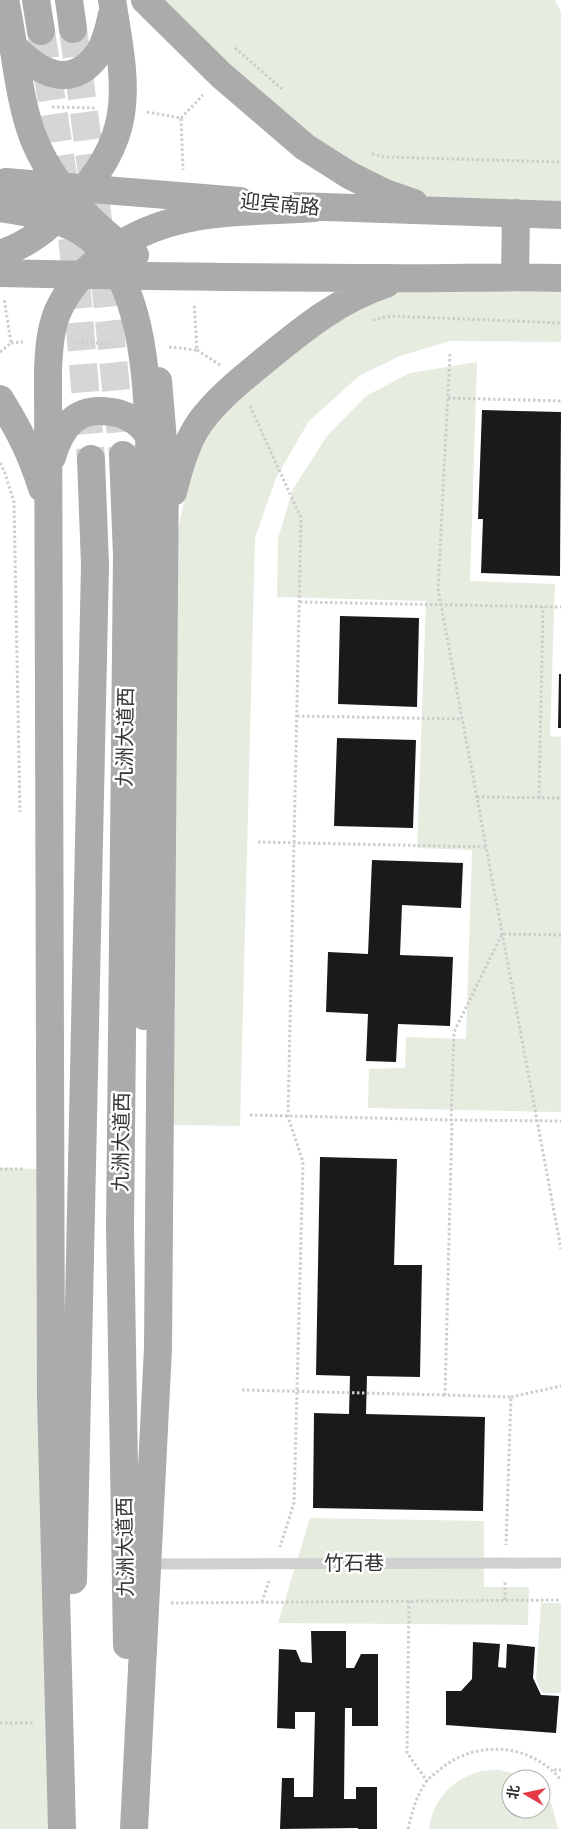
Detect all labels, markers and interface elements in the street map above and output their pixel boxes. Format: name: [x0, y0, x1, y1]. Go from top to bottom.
street label: 迎宾南路: [239, 190, 321, 218]
street label: 九洲大道西: [114, 687, 137, 787]
street label: 九洲大道西: [110, 1092, 133, 1192]
street label: 九洲大道西: [114, 1497, 137, 1597]
street label: 竹石巷: [324, 1553, 384, 1574]
north arrow: [501, 1769, 551, 1819]
text: 北: [505, 1784, 522, 1800]

